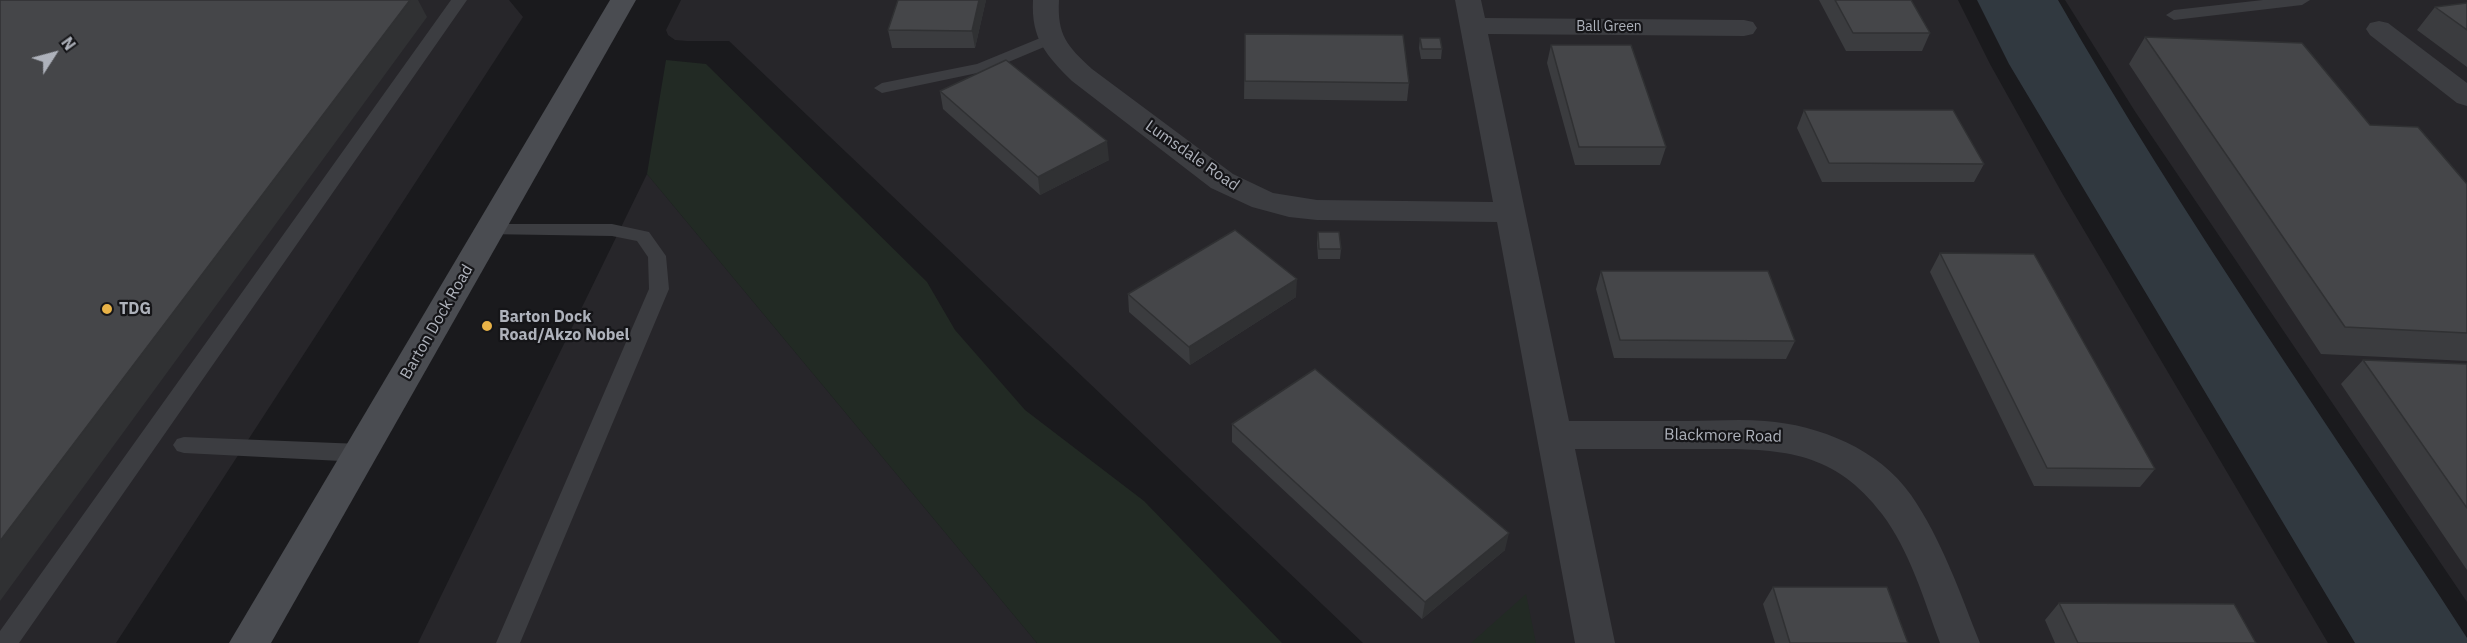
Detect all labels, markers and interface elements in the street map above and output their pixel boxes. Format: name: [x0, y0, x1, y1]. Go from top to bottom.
street label: Ball Green: [1576, 19, 1642, 35]
north arrow: [24, 24, 84, 84]
text: N: [57, 33, 80, 54]
street label: Lumsdale Road: [1141, 117, 1243, 195]
street label: Barton Dock Road: [396, 261, 478, 383]
place label: TDG: [119, 299, 151, 319]
marker: TDG: [100, 302, 114, 316]
place label: Barton Dock Road/Akzo Nobel: [499, 307, 629, 345]
marker: Barton Dock Road/Akzo Nobel: [480, 319, 494, 333]
street label: Blackmore Road: [1664, 425, 1782, 447]

